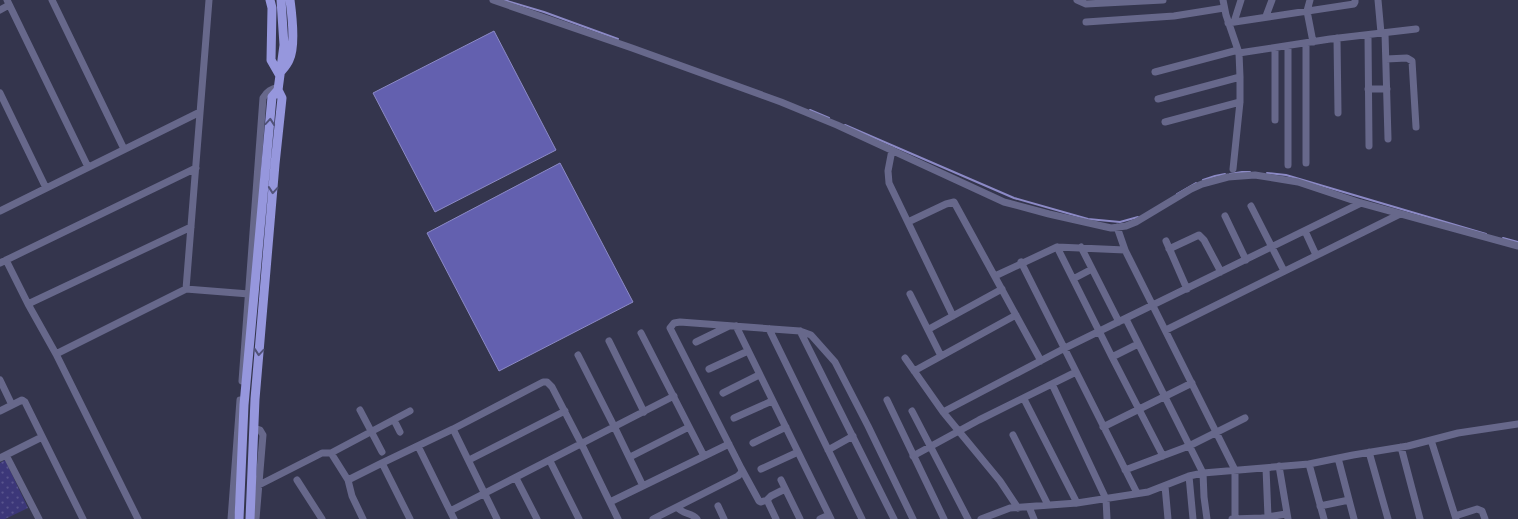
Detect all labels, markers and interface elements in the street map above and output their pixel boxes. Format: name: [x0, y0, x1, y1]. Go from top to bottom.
one-way arrow: [264, 117, 275, 125]
one-way arrow: [267, 187, 278, 195]
one-way arrow: [253, 349, 264, 357]

